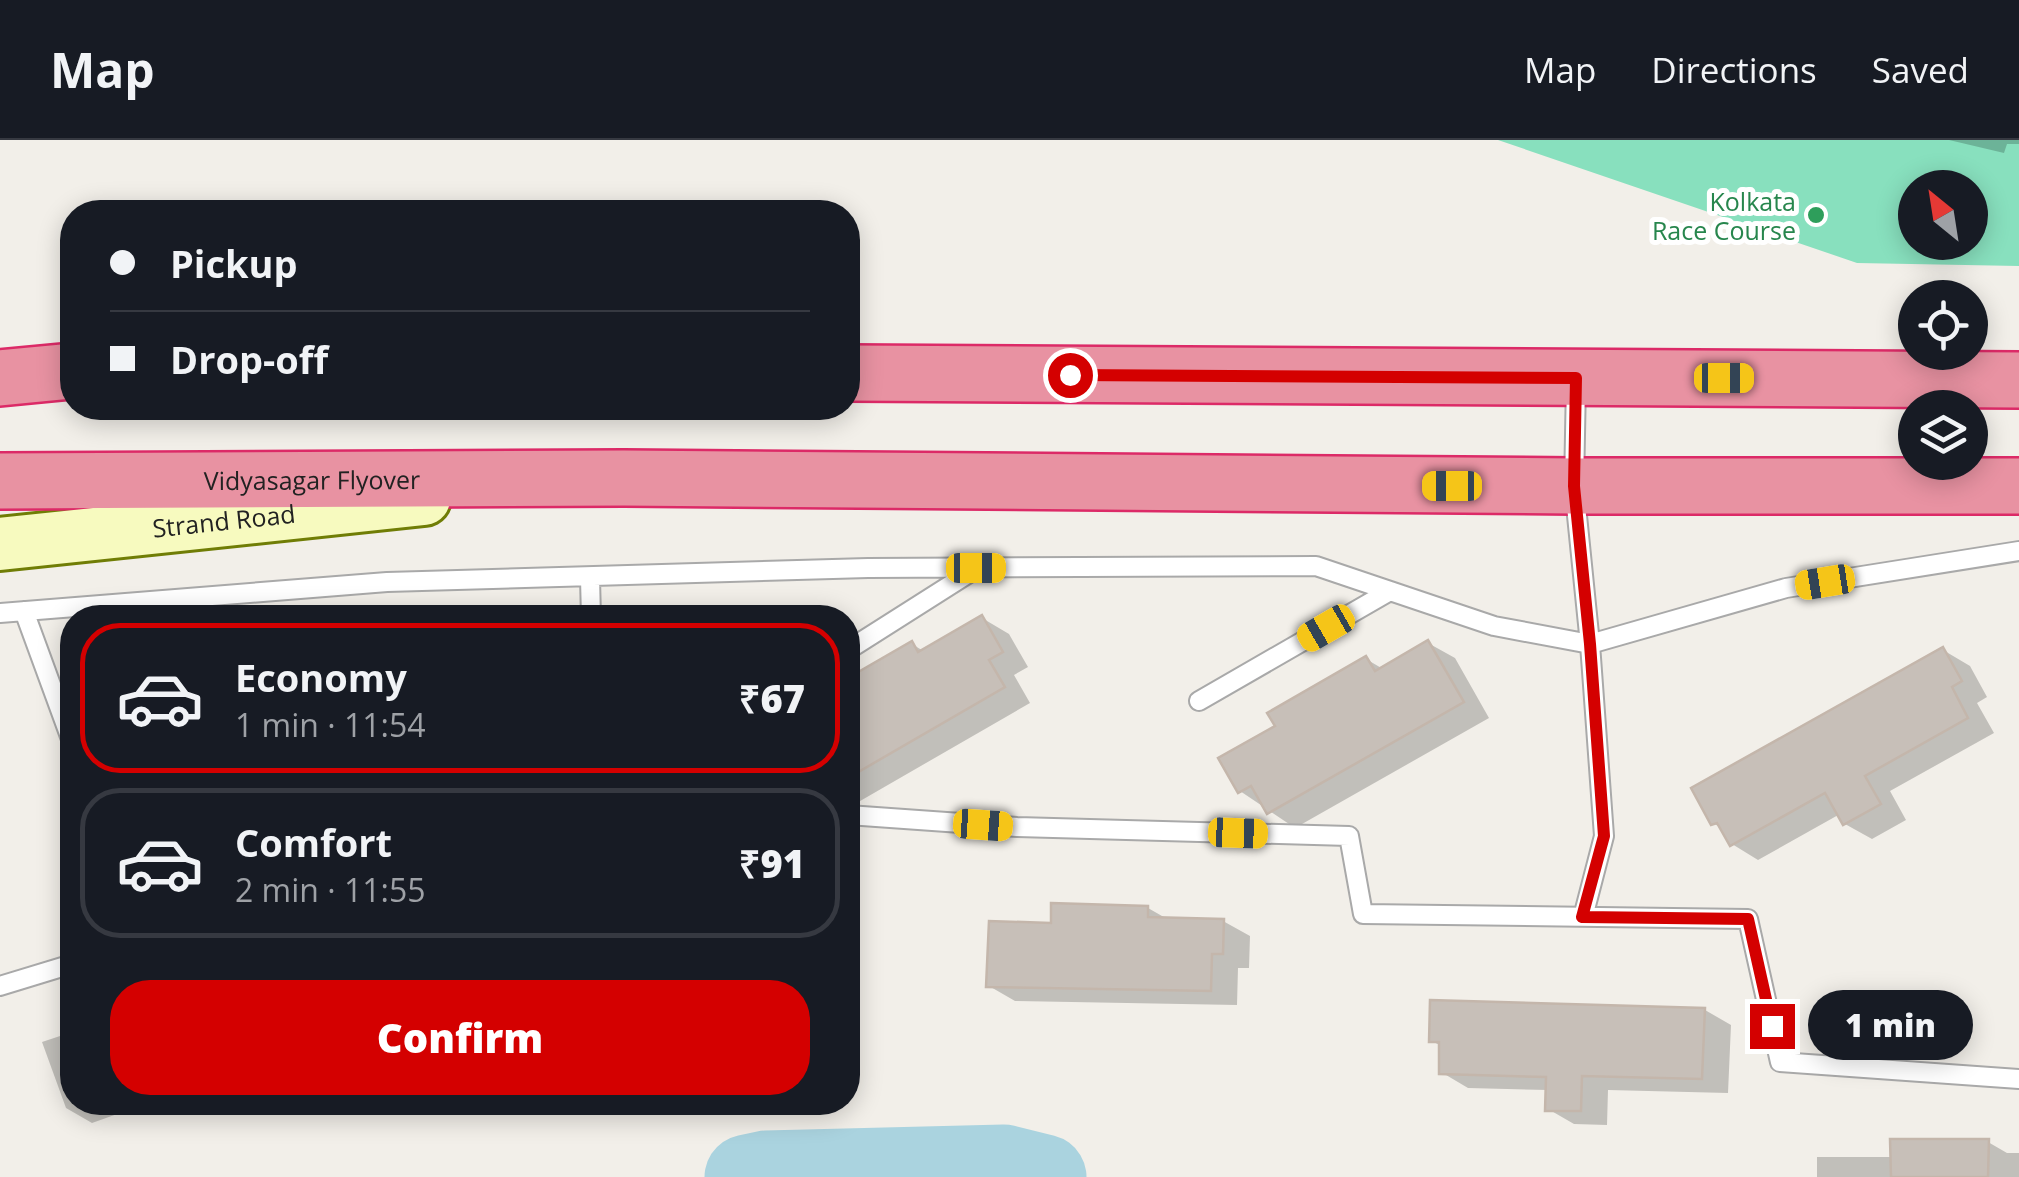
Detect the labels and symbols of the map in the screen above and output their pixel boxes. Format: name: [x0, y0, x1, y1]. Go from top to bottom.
north arrow: [1898, 170, 1988, 260]
place label: Kolkata Race Course: [1652, 184, 1796, 247]
marker: Kolkata Race Course: [1805, 204, 1827, 226]
route start: [1048, 353, 1093, 398]
car: [1694, 363, 1754, 393]
street label: Vidyasagar Flyover: [204, 462, 420, 497]
car: [1422, 471, 1482, 501]
street label: Strand Road: [151, 496, 297, 545]
car: [946, 553, 1006, 583]
car: [1793, 562, 1857, 602]
car: [1293, 600, 1359, 656]
car: [952, 808, 1014, 842]
car: [1207, 817, 1269, 849]
callout: 1 min: [1807, 991, 1972, 1061]
route end: [1750, 1004, 1795, 1049]

